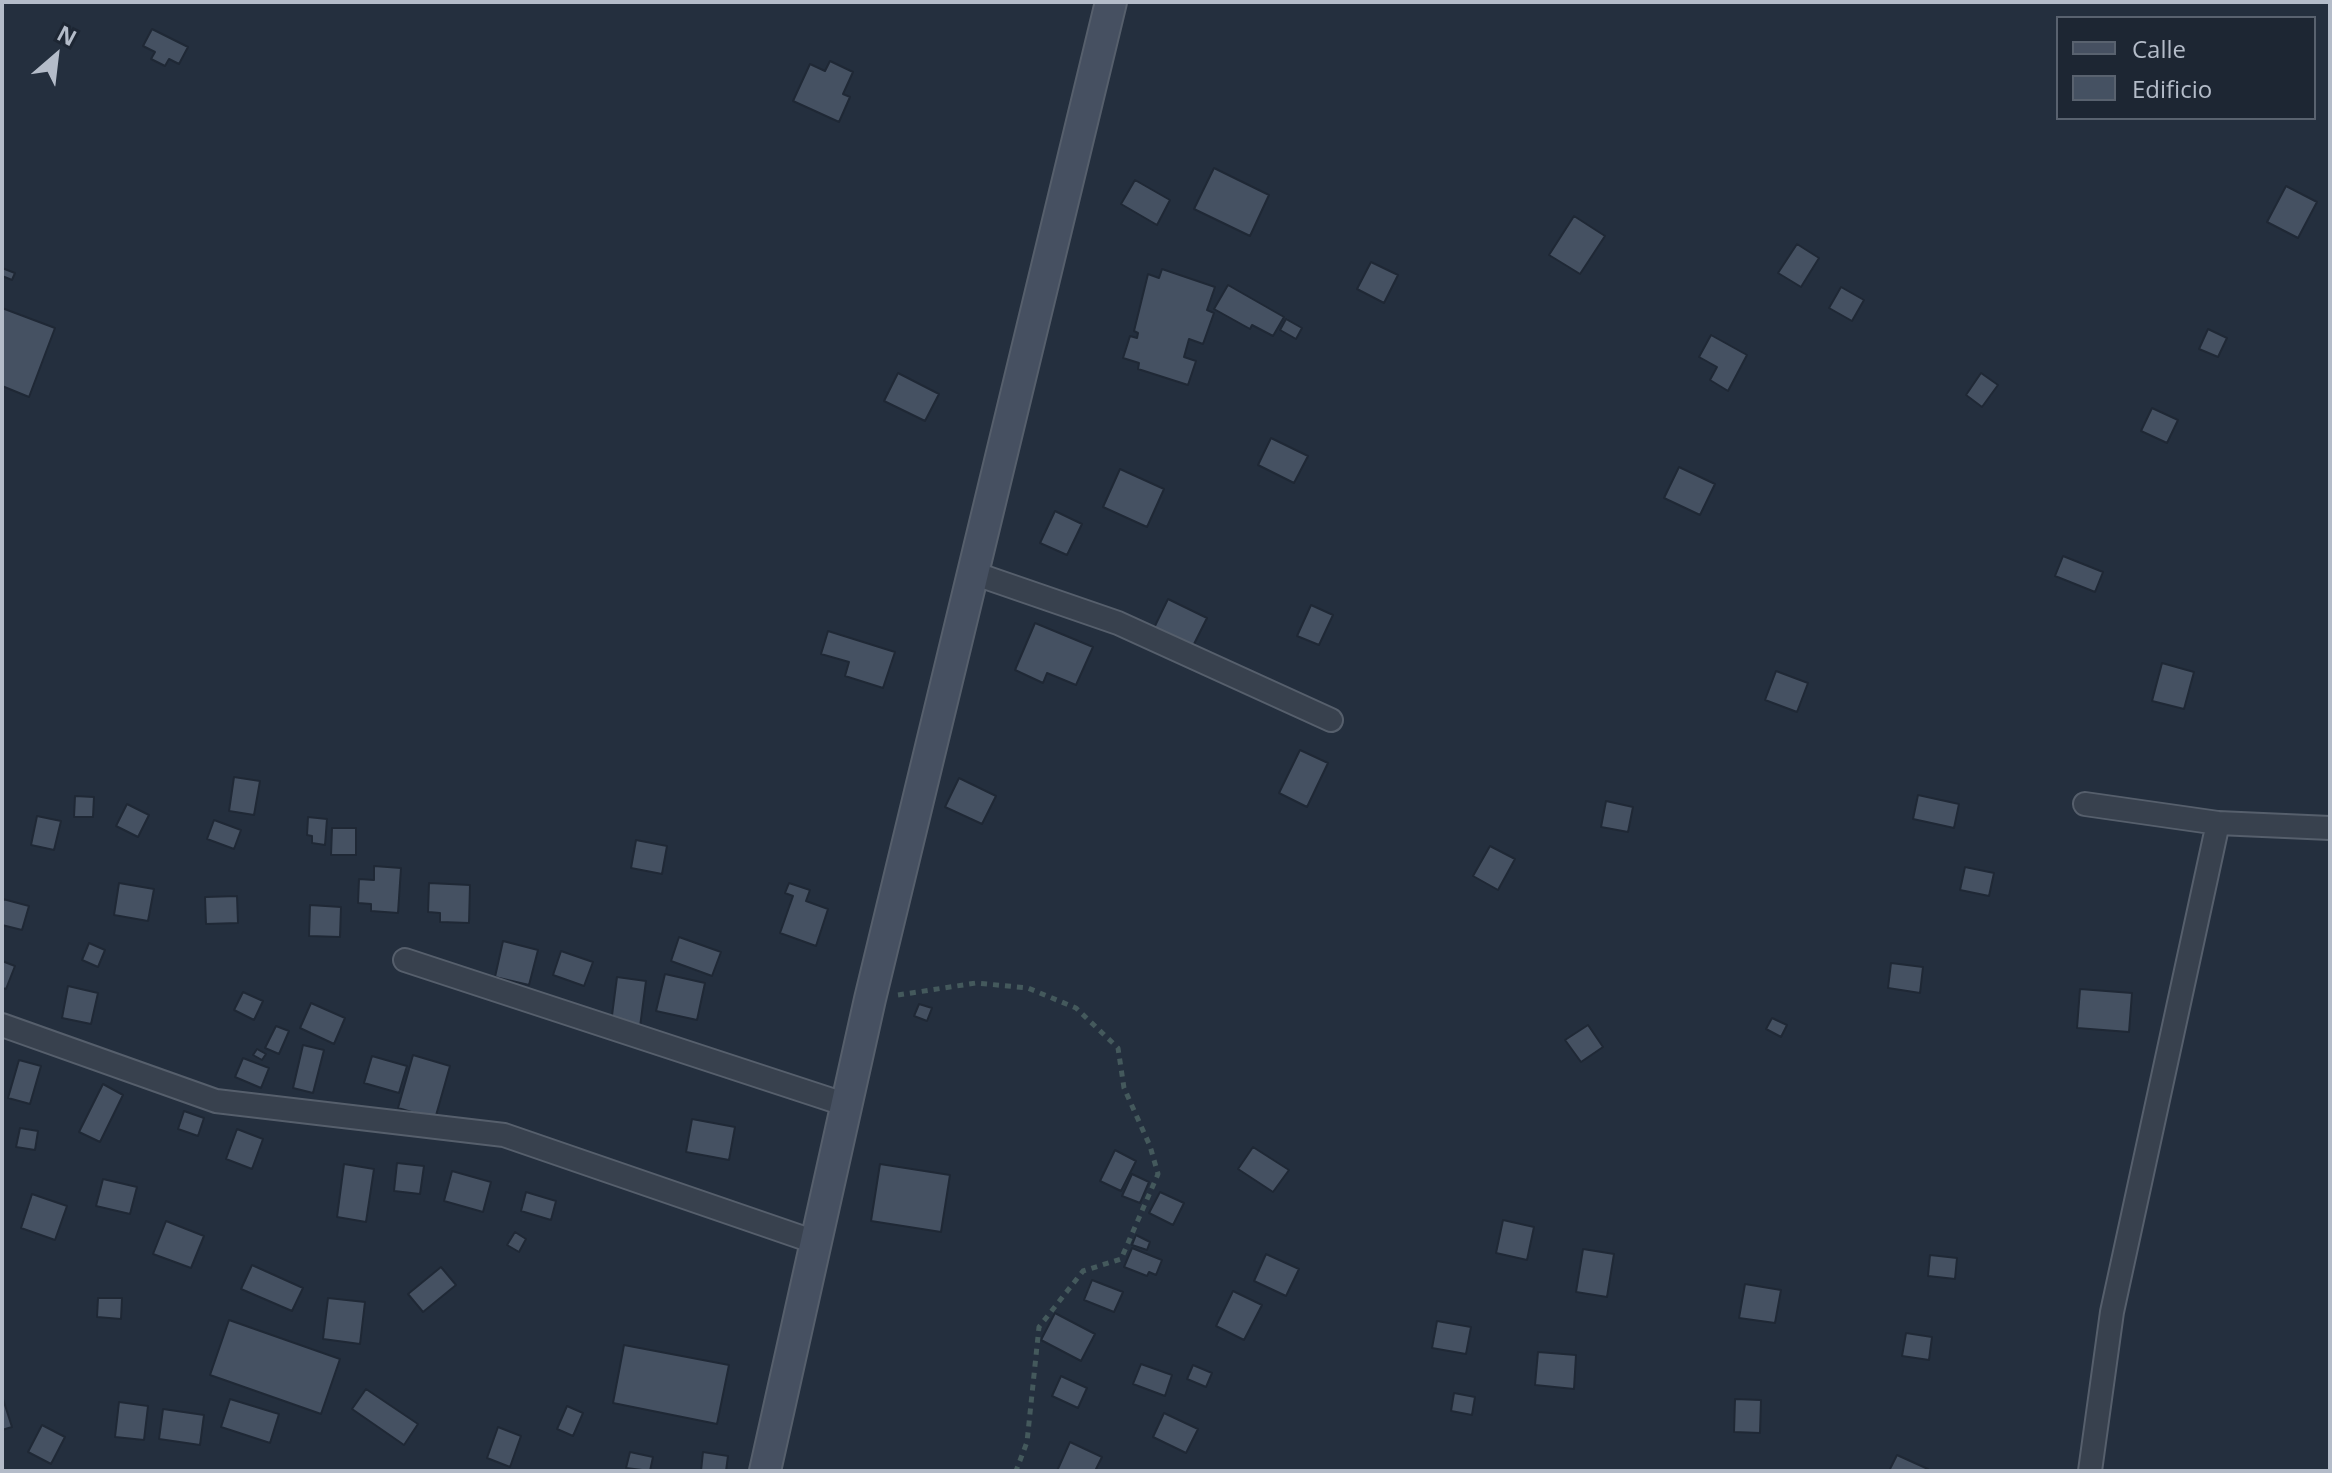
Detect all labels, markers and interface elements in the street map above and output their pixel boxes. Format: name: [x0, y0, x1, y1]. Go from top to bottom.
north arrow: [16, 16, 96, 96]
legend: [2056, 16, 2316, 120]
text: N: [52, 17, 82, 52]
text: Calle: [2132, 32, 2186, 65]
text: Edificio: [2132, 72, 2212, 105]

